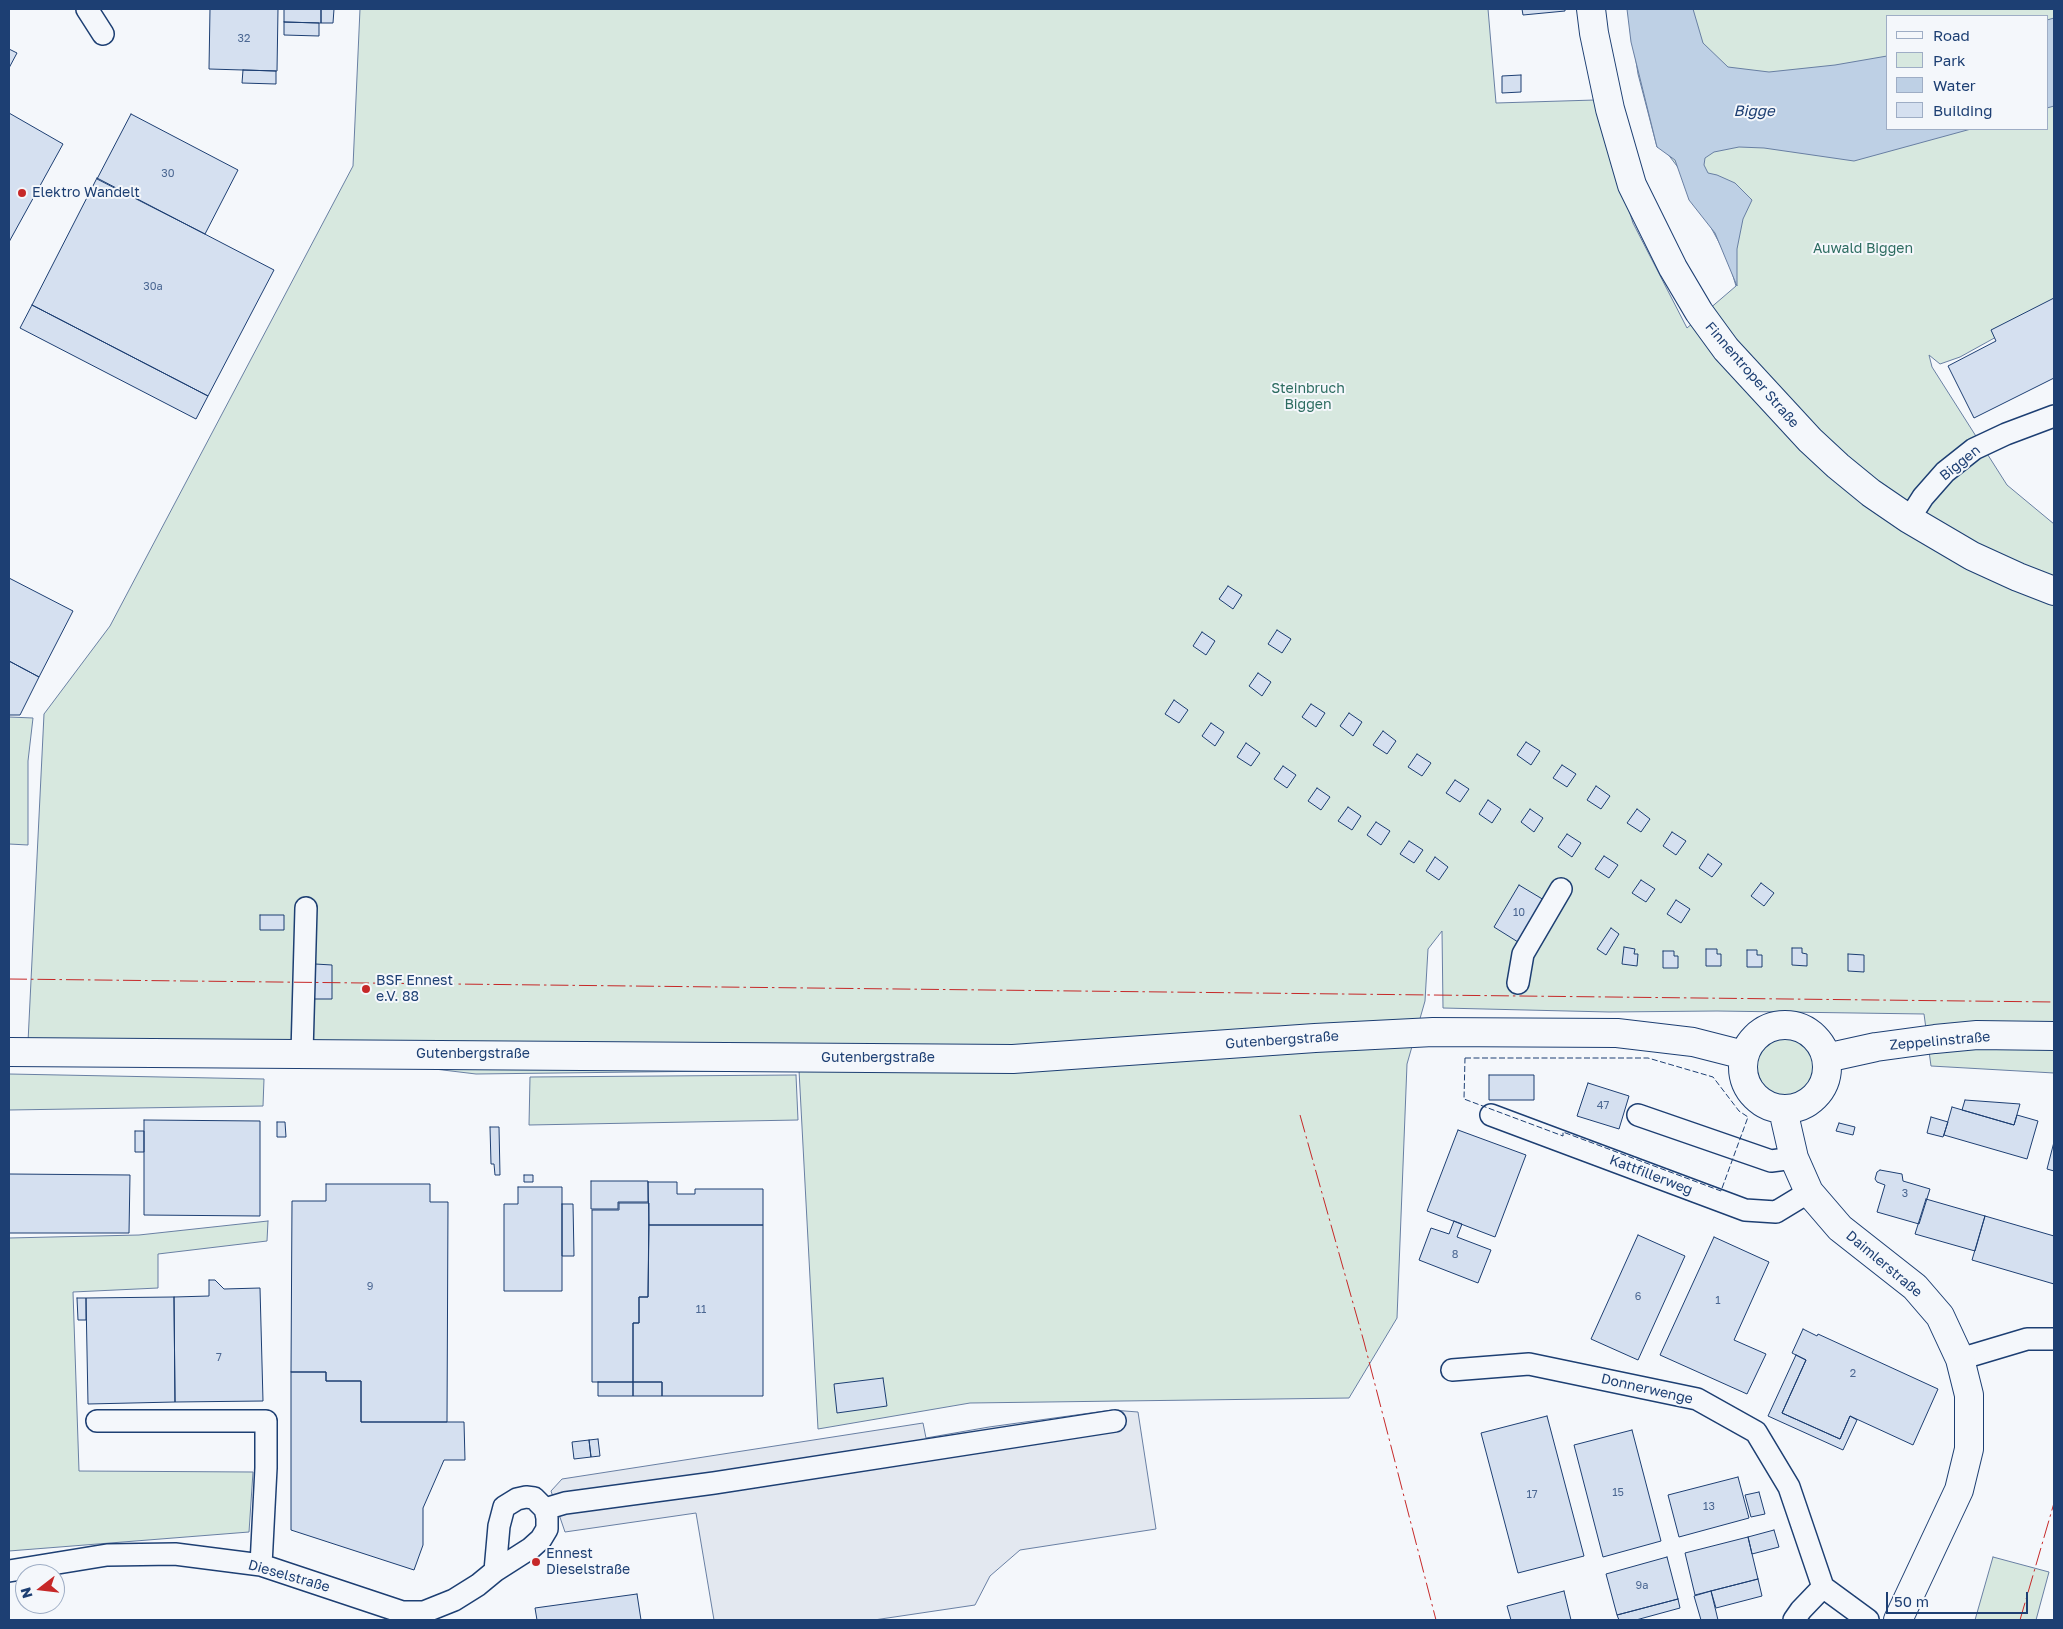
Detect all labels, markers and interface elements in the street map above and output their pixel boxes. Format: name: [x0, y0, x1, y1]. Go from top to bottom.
legend: [1886, 15, 2048, 130]
text: Road: [1933, 26, 1970, 44]
house number: 32: [238, 32, 250, 46]
text: Park: [1933, 51, 1965, 69]
text: Water: [1933, 76, 1976, 94]
text: Building: [1933, 101, 1993, 119]
water label: Bigge: [1733, 102, 1775, 120]
house number: 30: [161, 167, 175, 181]
place label: Elektro Wandelt: [32, 185, 140, 201]
marker: Elektro Wandelt: [16, 187, 28, 199]
park label: Auwald Biggen: [1813, 241, 1913, 257]
house number: 30a: [143, 280, 163, 294]
street label: Finnentroper Straße: [1701, 319, 1803, 431]
park label: Steinbruch Biggen: [1271, 381, 1345, 414]
street label: Biggen: [1936, 442, 1984, 484]
house number: 10: [1513, 906, 1525, 920]
place label: BSF Ennest e.V. 88: [376, 973, 453, 1006]
marker: BSF Ennest e.V. 88: [360, 983, 372, 995]
street label: Gutenbergstraße: [1225, 1028, 1339, 1052]
street label: Zeppelinstraße: [1889, 1028, 1991, 1054]
street label: Gutenbergstraße: [416, 1046, 530, 1062]
street label: Gutenbergstraße: [821, 1050, 935, 1066]
house number: 47: [1597, 1099, 1609, 1113]
street label: Kattfillerweg: [1607, 1151, 1695, 1199]
house number: 3: [1902, 1187, 1908, 1201]
street label: Daimlerstraße: [1842, 1227, 1926, 1301]
house number: 8: [1452, 1248, 1458, 1262]
house number: 9: [367, 1280, 373, 1294]
house number: 6: [1635, 1290, 1641, 1304]
house number: 1: [1715, 1294, 1721, 1308]
house number: 11: [696, 1303, 706, 1317]
house number: 7: [216, 1351, 222, 1365]
house number: 2: [1850, 1367, 1856, 1381]
street label: Donnerwenge: [1599, 1370, 1695, 1408]
house number: 15: [1612, 1486, 1624, 1500]
house number: 17: [1526, 1488, 1538, 1502]
house number: 13: [1703, 1500, 1715, 1514]
place label: Ennest Dieselstraße: [546, 1546, 630, 1578]
street label: Dieselstraße: [246, 1556, 332, 1596]
marker: Ennest Dieselstraße: [530, 1556, 542, 1568]
north arrow: [15, 1564, 65, 1614]
house number: 9a: [1636, 1579, 1648, 1593]
scale bar: [1888, 1582, 2030, 1614]
text: N: [16, 1586, 36, 1600]
text: 50 m: [1894, 1592, 1929, 1610]

